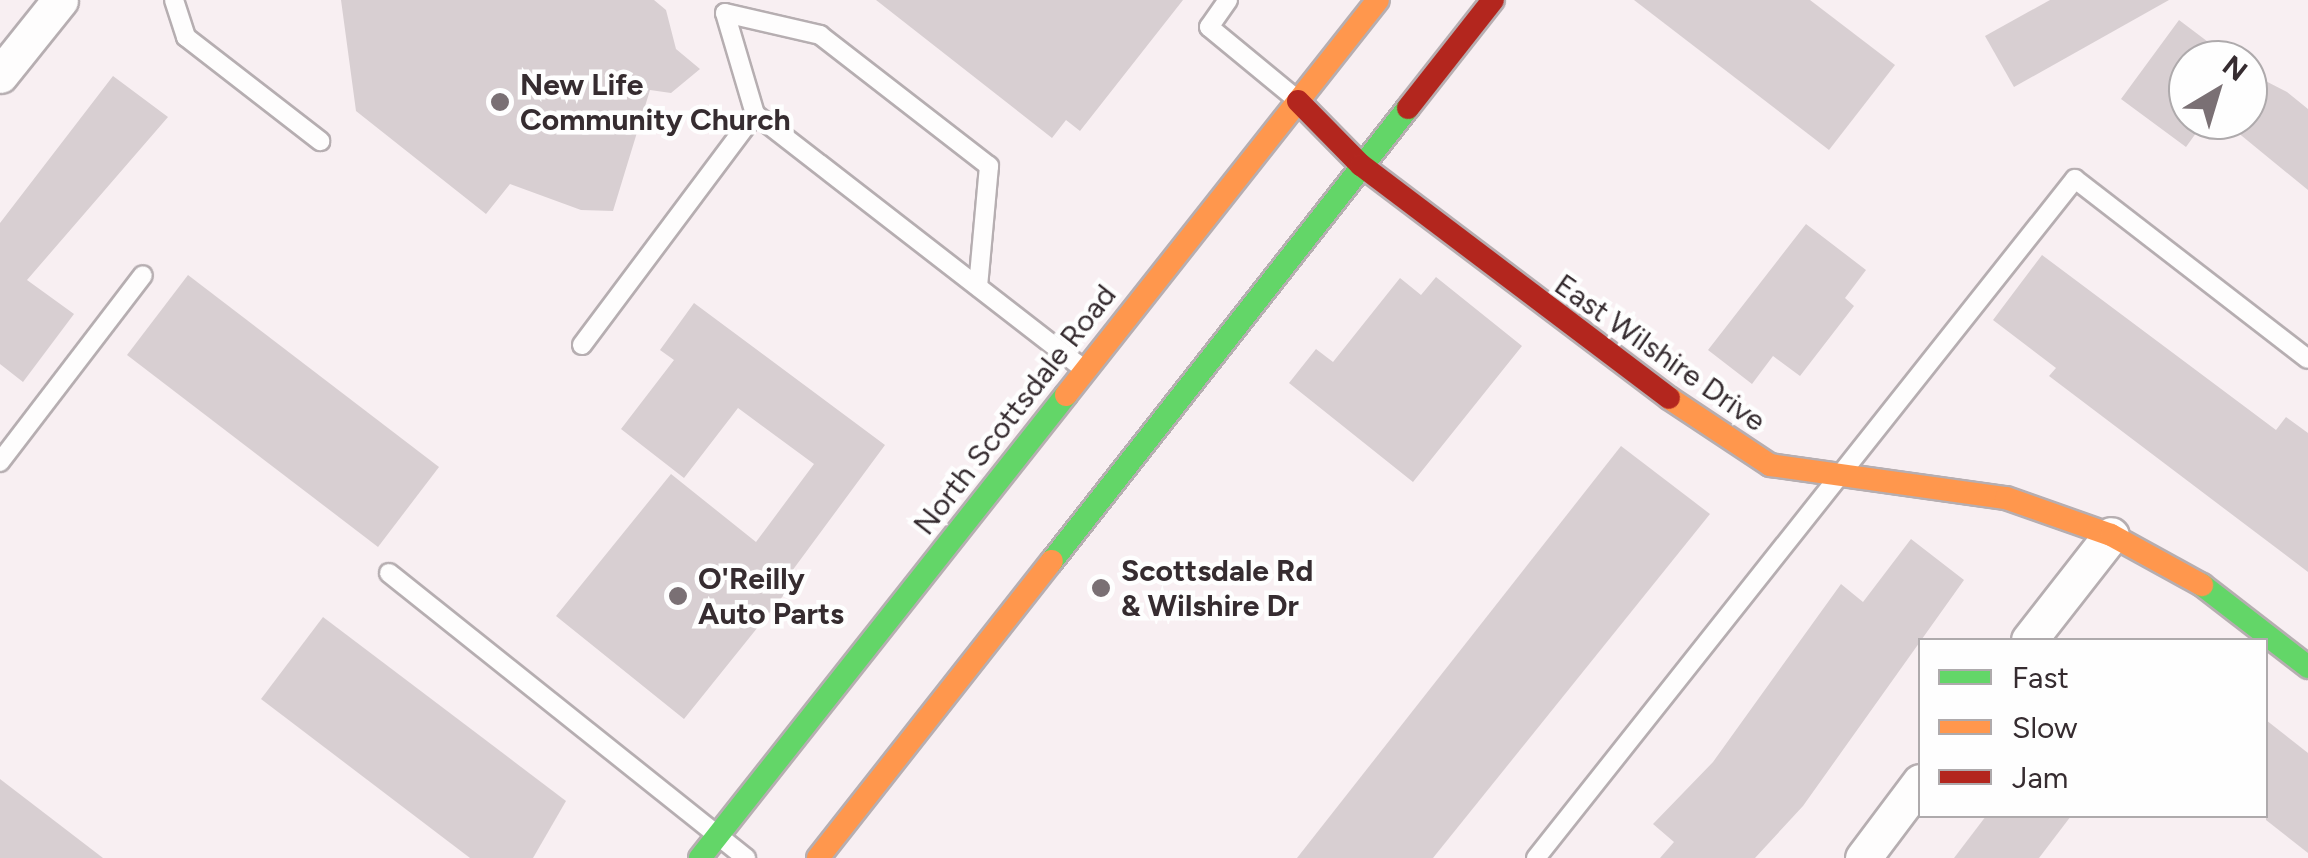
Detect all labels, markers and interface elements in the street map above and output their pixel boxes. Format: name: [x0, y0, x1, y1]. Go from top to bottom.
north arrow: [2168, 40, 2268, 140]
text: N: [2216, 48, 2254, 88]
place label: New Life Community Church: [520, 67, 791, 138]
marker: New Life Community Church: [489, 91, 511, 113]
street label: East Wilshire Drive: [1548, 267, 1772, 439]
street label: North Scottsdale Road: [906, 278, 1124, 542]
place label: Scottsdale Rd & Wilshire Dr: [1121, 553, 1313, 624]
place label: O'Reilly Auto Parts: [698, 561, 844, 632]
marker: Scottsdale Rd & Wilshire Dr: [1090, 577, 1112, 599]
marker: O'Reilly Auto Parts: [667, 585, 689, 607]
legend: [1918, 638, 2268, 818]
text: Fast: [2012, 659, 2069, 696]
text: Slow: [2012, 709, 2078, 746]
text: Jam: [2012, 759, 2068, 796]

